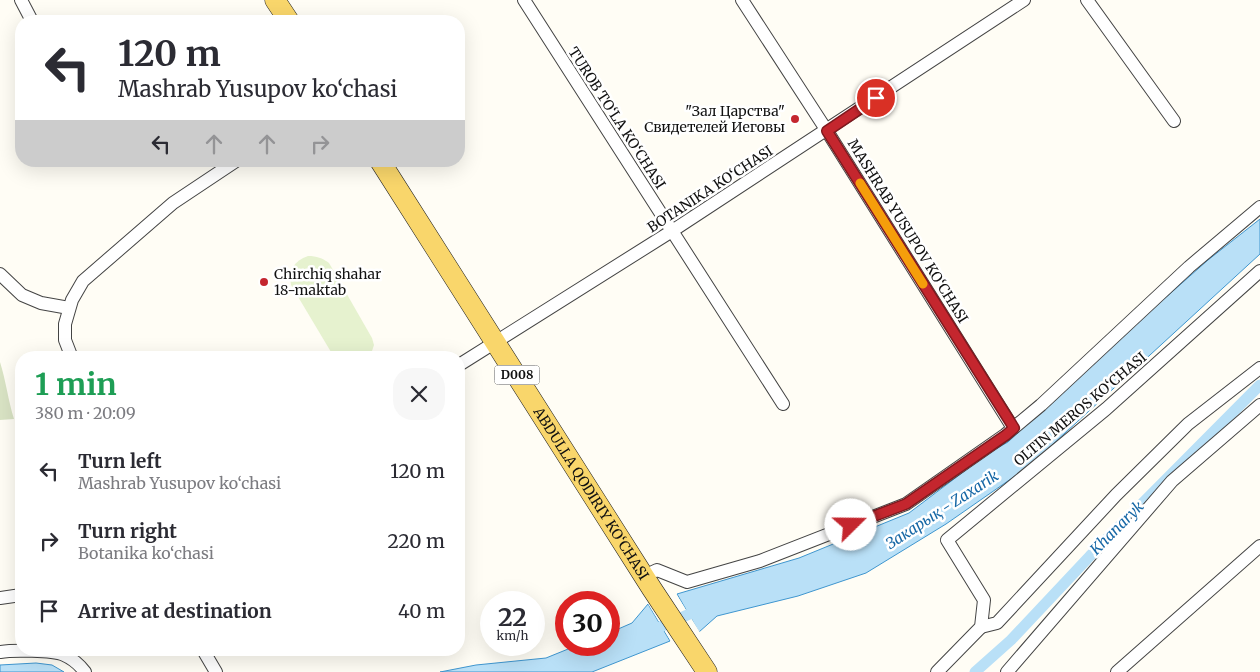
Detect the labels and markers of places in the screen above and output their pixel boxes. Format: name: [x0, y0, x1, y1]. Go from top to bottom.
pin: [855, 77, 897, 119]
place label: "Зал Царства" Свидетелей Иеговы: [644, 102, 785, 136]
marker: "Зал Царства" Свидетелей Иеговы: [789, 113, 801, 125]
place label: Chirchiq shahar 18-maktab: [274, 265, 381, 299]
marker: Chirchiq shahar 18-maktab: [258, 276, 270, 288]

